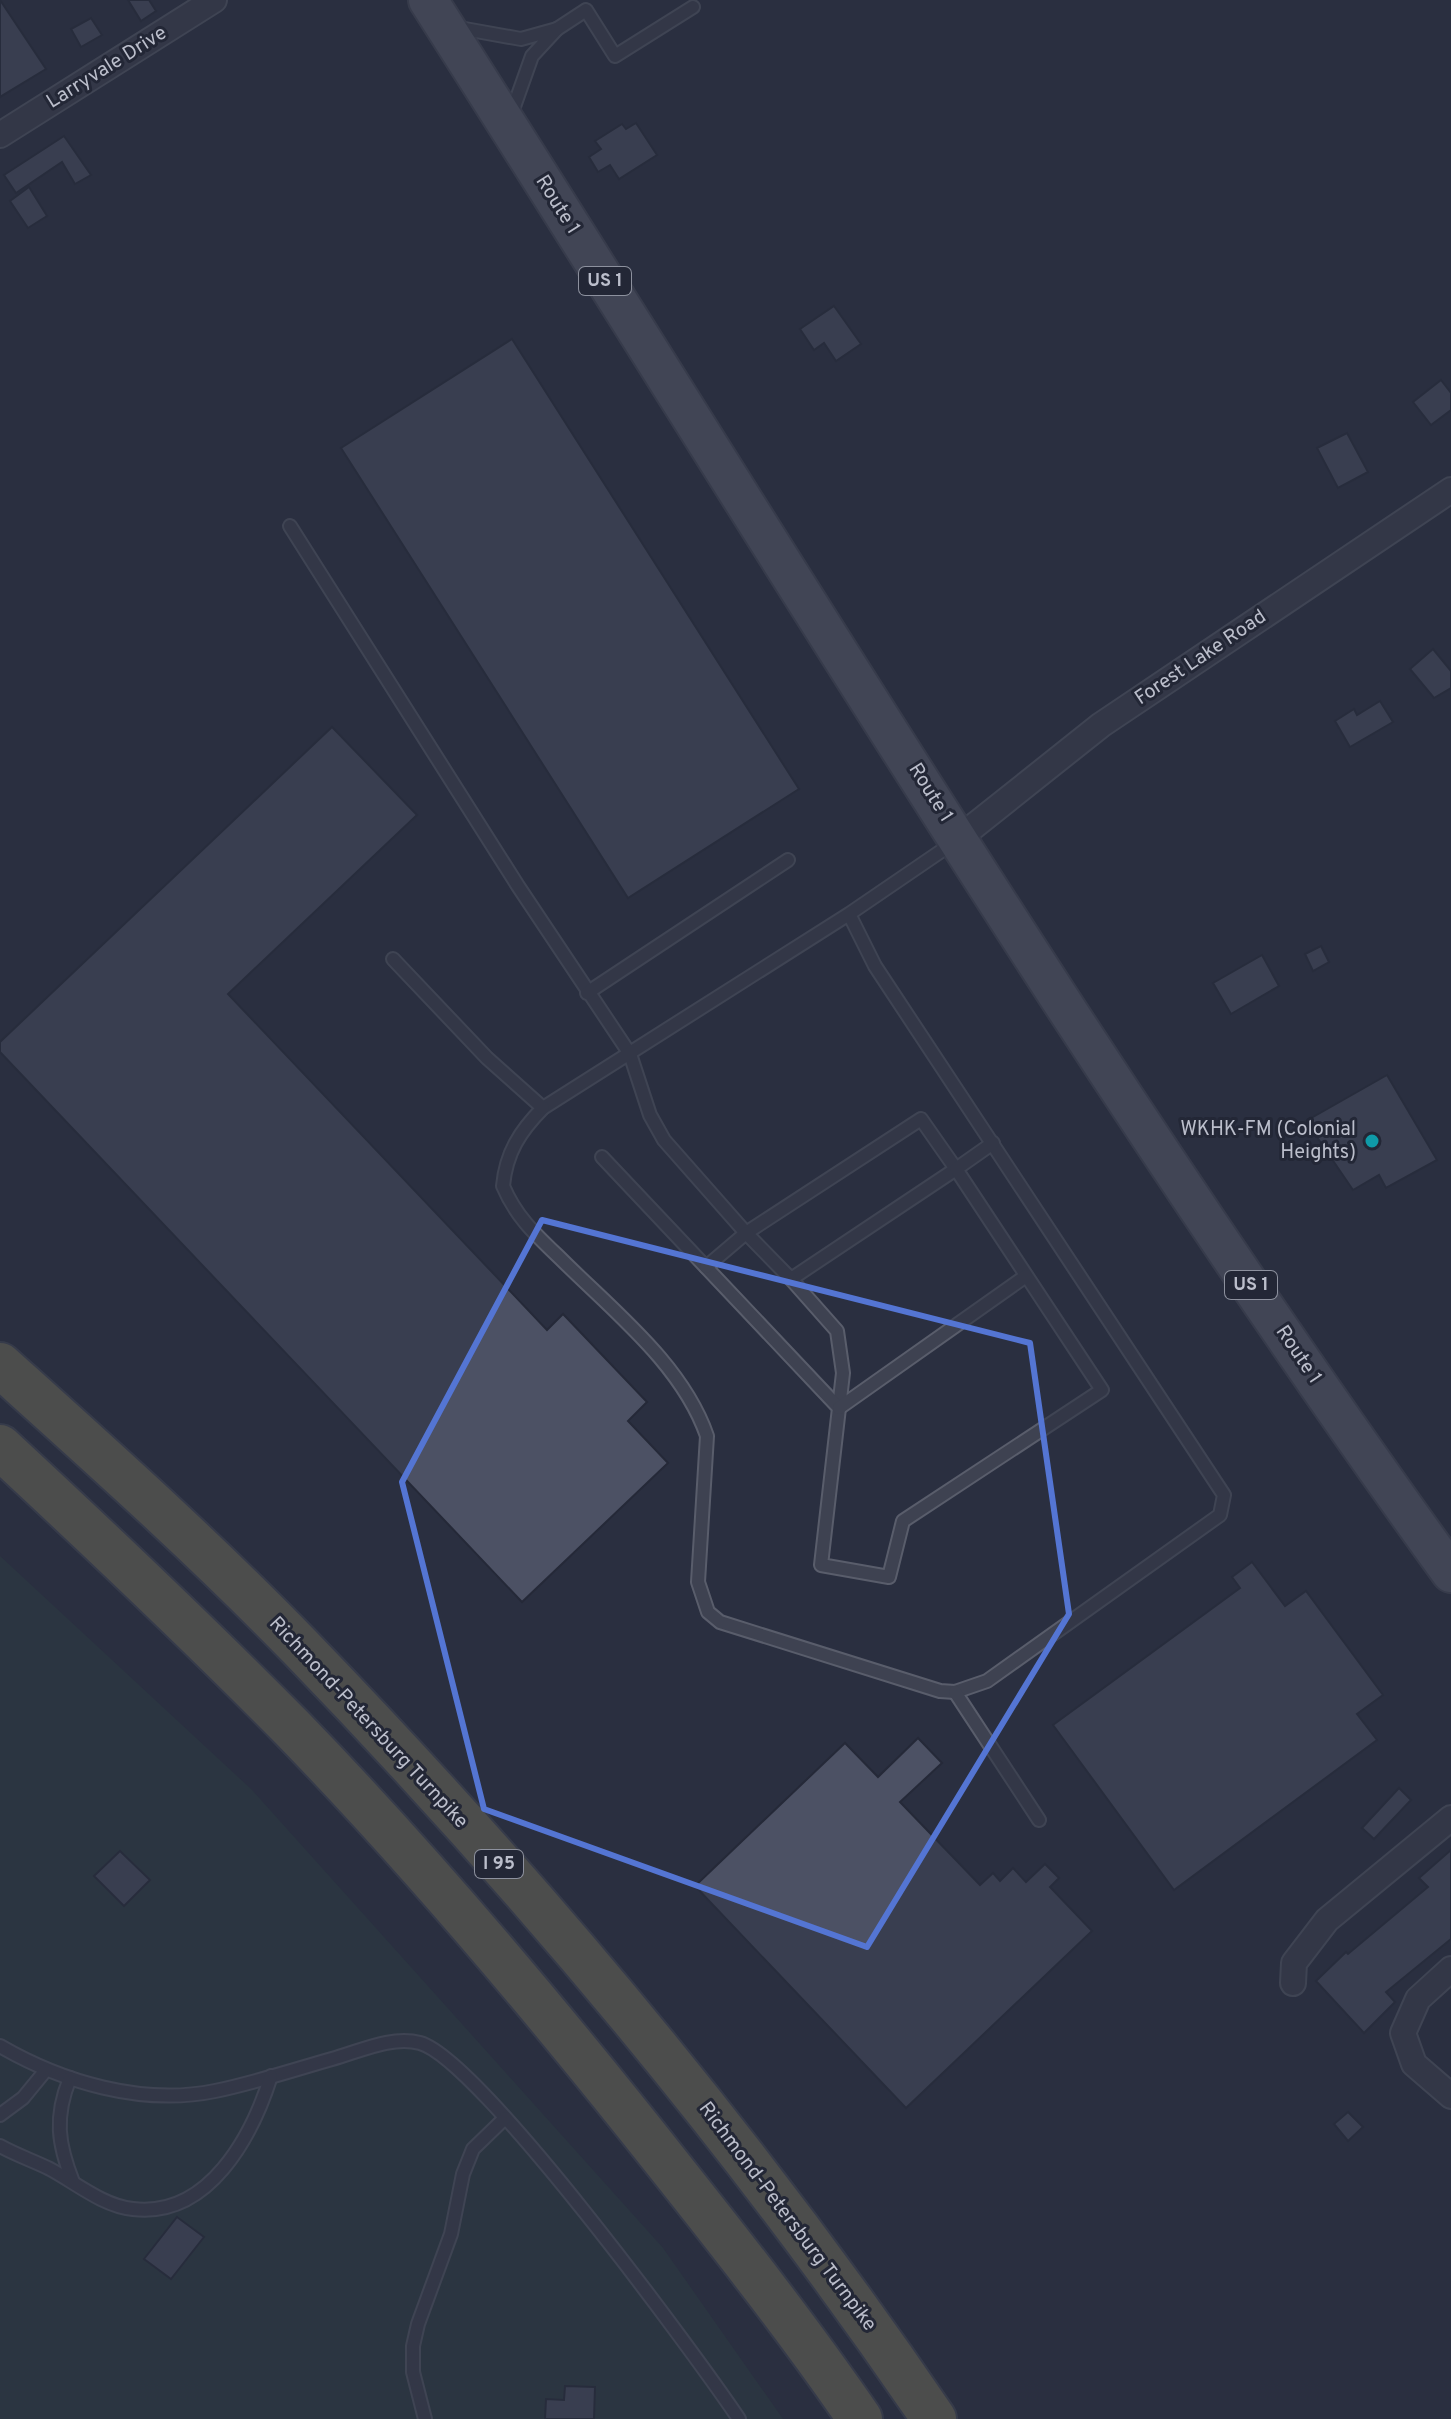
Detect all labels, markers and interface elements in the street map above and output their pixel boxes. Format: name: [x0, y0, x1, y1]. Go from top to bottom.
street label: Larryvale Drive: [42, 21, 172, 115]
street label: Route 1: [529, 170, 585, 240]
road number: US 1: [579, 267, 631, 295]
street label: Forest Lake Road: [1130, 604, 1272, 712]
street label: Route 1: [902, 758, 958, 828]
place label: WKHK-FM (Colonial Heights): [1180, 1117, 1356, 1166]
marker: WKHK-FM (Colonial Heights): [1363, 1132, 1381, 1150]
road number: US 1: [1225, 1271, 1277, 1299]
street label: Route 1: [1269, 1321, 1327, 1389]
street label: Richmond-Petersburg Turnpike: [263, 1611, 473, 1835]
road number: I 95: [475, 1850, 523, 1878]
street label: Richmond-Petersburg Turnpike: [692, 2097, 882, 2337]

